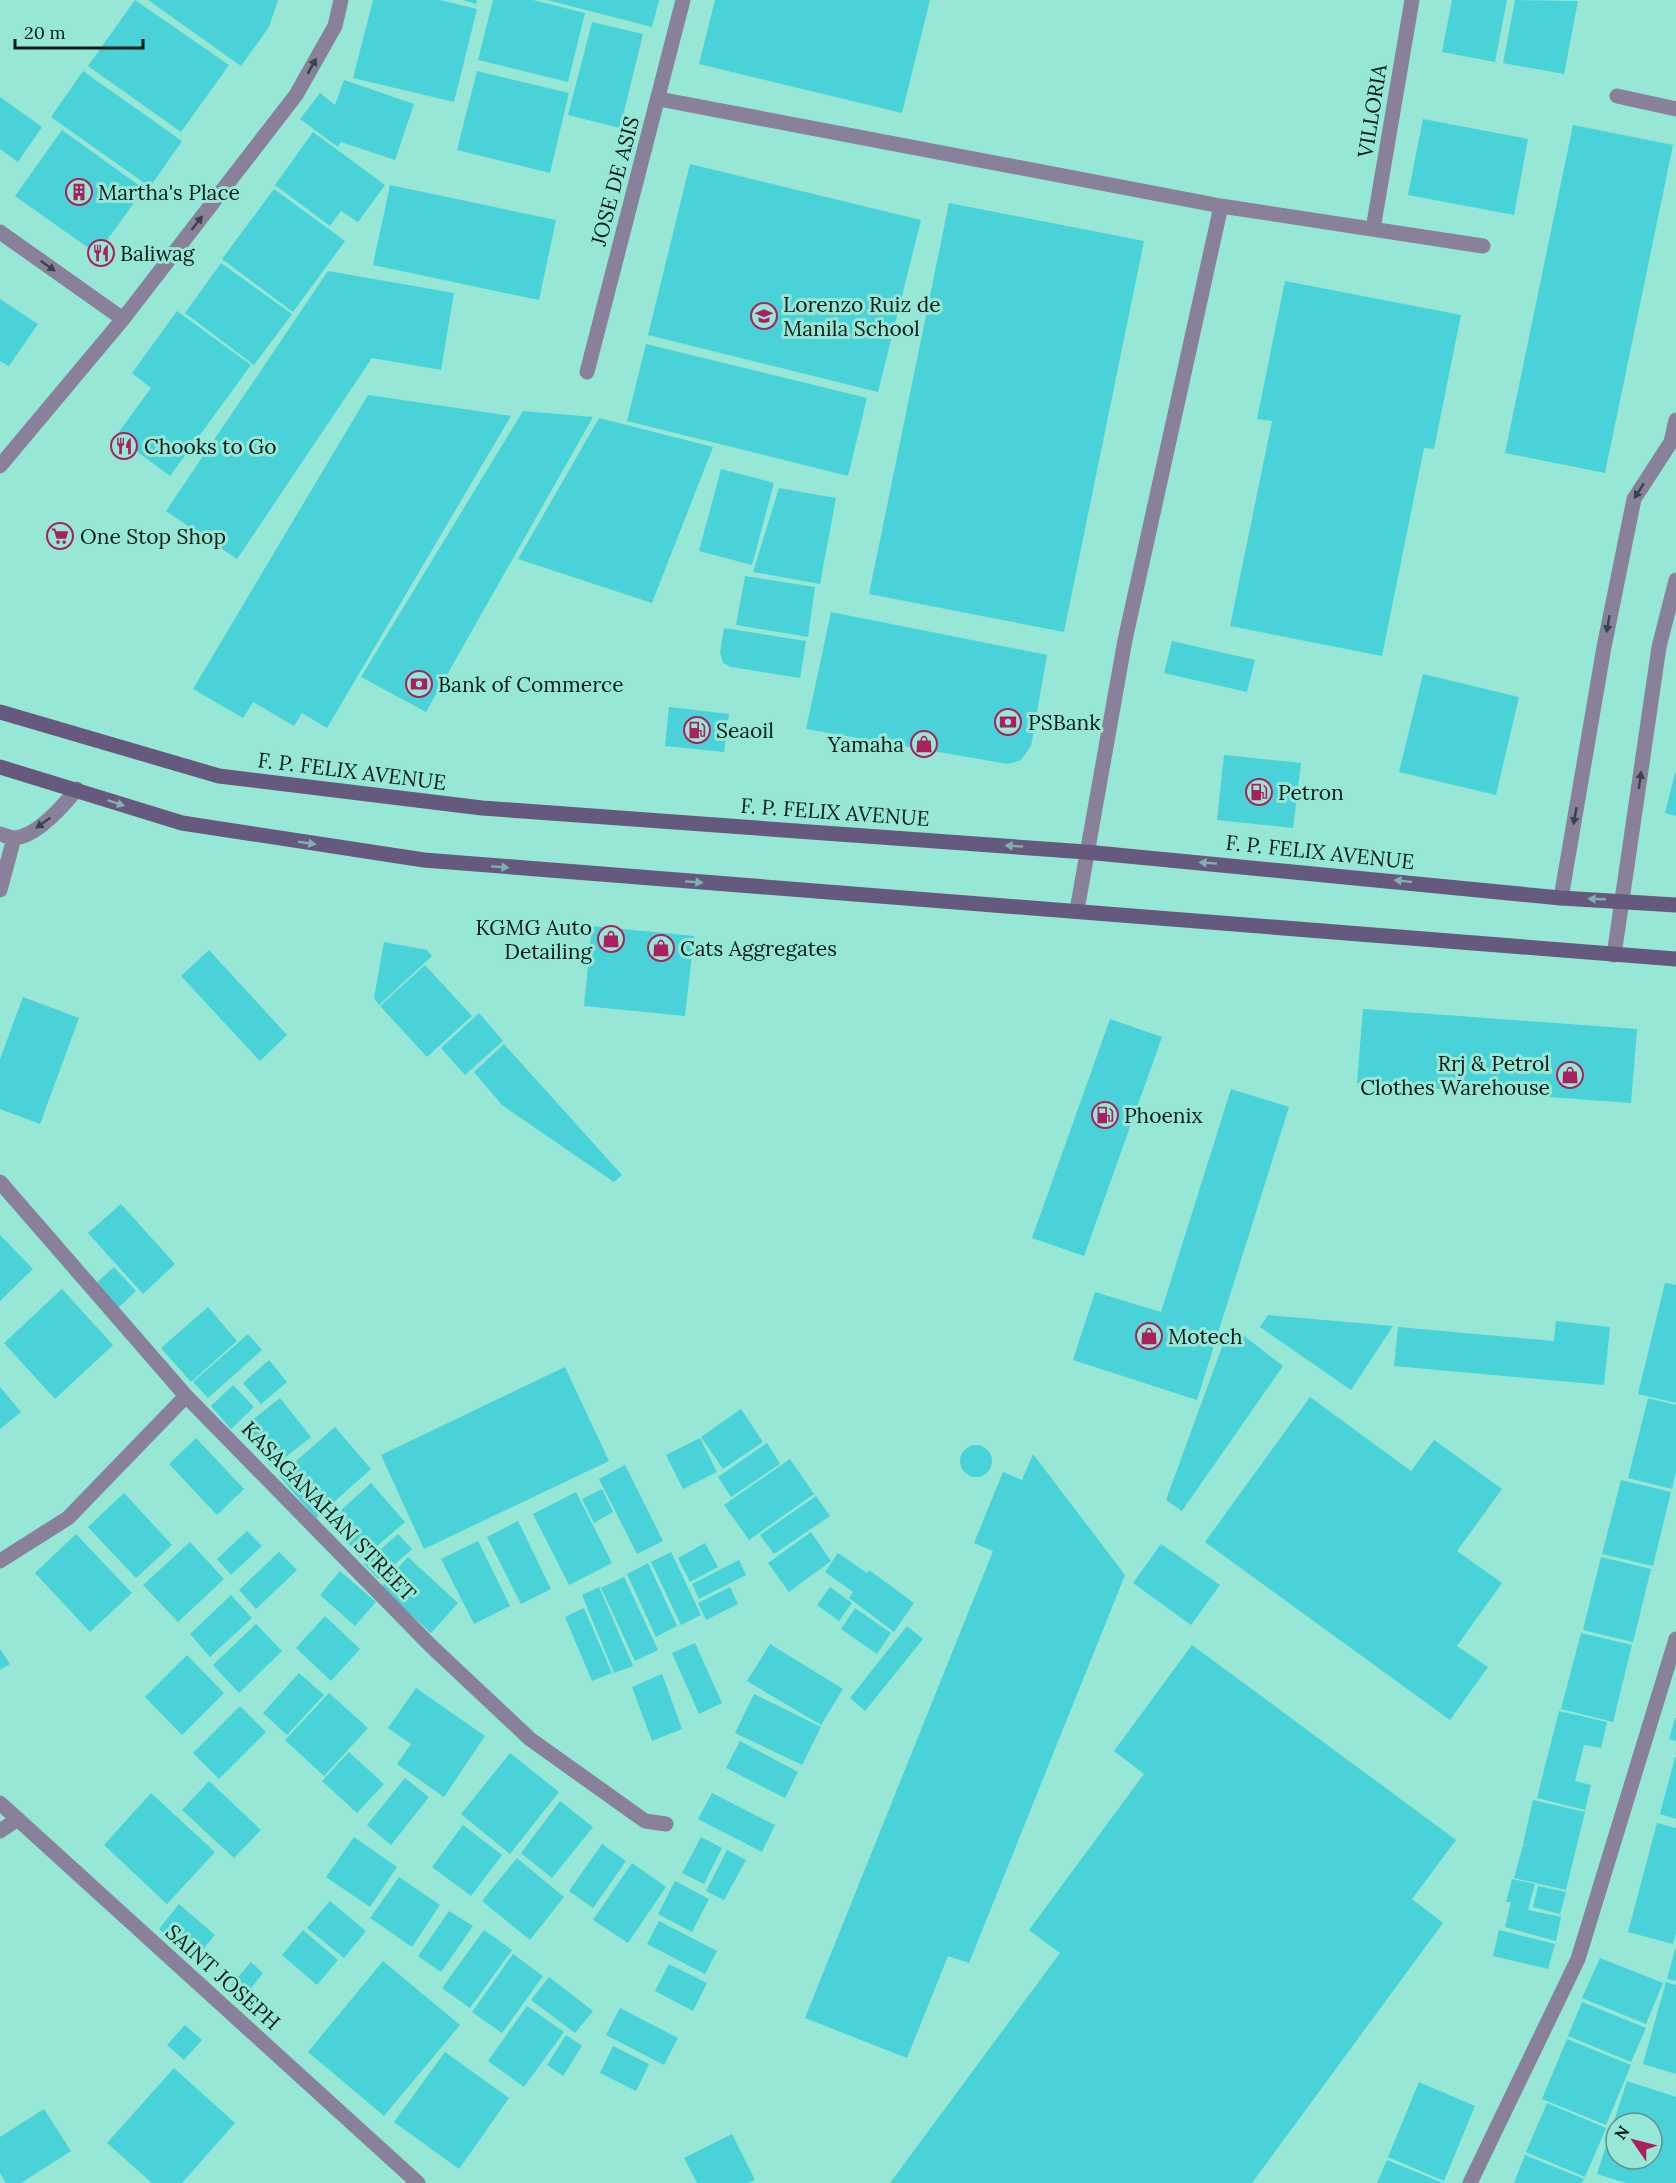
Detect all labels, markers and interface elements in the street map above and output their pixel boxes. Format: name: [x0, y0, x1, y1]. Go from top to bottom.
scale bar: [15, 12, 142, 50]
text: 20 m: [24, 21, 66, 44]
one-way arrow: [307, 57, 317, 74]
street label: VILLORIA: [1351, 61, 1393, 161]
street label: JOSE DE ASIS: [585, 113, 645, 250]
building icon: Martha's Place: [64, 177, 94, 207]
place label: Martha's Place: [98, 179, 240, 206]
one-way arrow: [191, 215, 204, 231]
restaurant icon: Baliwag: [86, 238, 116, 268]
place label: Baliwag: [120, 240, 195, 267]
one-way arrow: [39, 260, 55, 272]
place label: Lorenzo Ruiz de Manila School: [783, 291, 941, 342]
school or university icon: Lorenzo Ruiz de Manila School: [749, 301, 779, 331]
restaurant icon: Chooks to Go: [109, 431, 139, 461]
place label: Chooks to Go: [144, 433, 277, 460]
one-way arrow: [1634, 483, 1645, 499]
supermarket icon: One Stop Shop: [45, 521, 75, 551]
place label: One Stop Shop: [80, 523, 226, 550]
one-way arrow: [1603, 614, 1612, 633]
bank icon: Bank of Commerce: [404, 669, 434, 699]
place label: Bank of Commerce: [438, 671, 624, 698]
bank icon: PSBank: [993, 707, 1023, 737]
place label: PSBank: [1028, 709, 1101, 736]
fuel station icon: Seaoil: [682, 715, 712, 745]
place label: Seaoil: [716, 717, 774, 744]
shop icon: Yamaha: [909, 729, 939, 759]
place label: Yamaha: [827, 731, 904, 758]
street label: F. P. FELIX AVENUE: [256, 746, 448, 796]
one-way arrow: [1636, 771, 1645, 790]
fuel station icon: Petron: [1244, 777, 1274, 807]
place label: Petron: [1278, 779, 1344, 806]
street label: F. P. FELIX AVENUE: [740, 792, 930, 832]
one-way arrow: [107, 799, 125, 808]
one-way arrow: [1571, 807, 1580, 826]
one-way arrow: [36, 816, 51, 828]
street label: F. P. FELIX AVENUE: [1224, 829, 1416, 875]
one-way arrow: [297, 838, 316, 847]
one-way arrow: [1005, 842, 1024, 851]
one-way arrow: [1199, 858, 1218, 867]
one-way arrow: [490, 862, 509, 872]
one-way arrow: [1393, 876, 1412, 886]
one-way arrow: [685, 877, 704, 886]
one-way arrow: [1587, 895, 1606, 904]
place label: KGMG Auto Detailing: [476, 914, 592, 965]
shop icon: KGMG Auto Detailing: [596, 924, 626, 954]
shop icon: Cats Aggregates: [646, 933, 676, 963]
place label: Cats Aggregates: [680, 935, 837, 962]
place label: Rrj & Petrol Clothes Warehouse: [1360, 1050, 1550, 1101]
shop icon: Rrj & Petrol Clothes Warehouse: [1555, 1060, 1585, 1090]
fuel station icon: Phoenix: [1090, 1100, 1120, 1130]
place label: Phoenix: [1124, 1102, 1203, 1129]
shop icon: Motech: [1134, 1321, 1164, 1351]
place label: Motech: [1168, 1323, 1243, 1350]
street label: KASAGANAHAN STREET: [236, 1415, 422, 1607]
street label: SAINT JOSEPH: [160, 1918, 286, 2036]
north arrow: [1604, 2111, 1664, 2171]
text: N: [1610, 2122, 1633, 2143]

